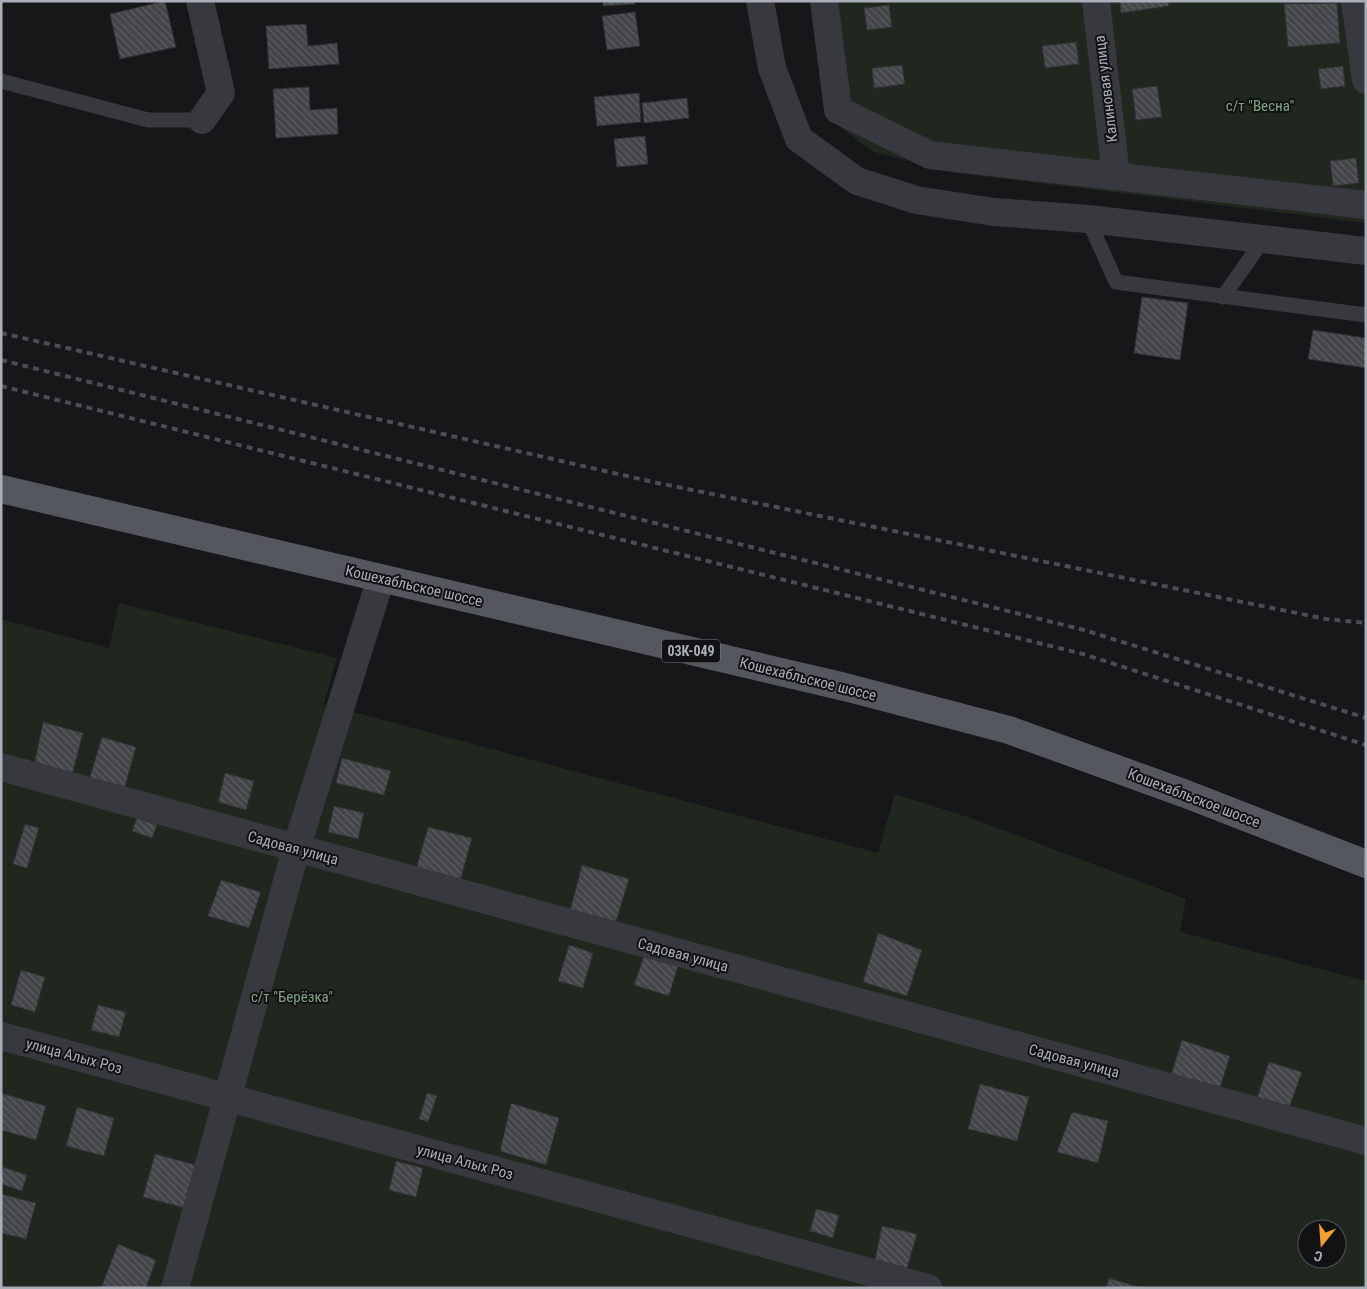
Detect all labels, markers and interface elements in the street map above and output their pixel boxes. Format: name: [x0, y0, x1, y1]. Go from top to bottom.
street label: Калиновая улица: [1091, 34, 1121, 144]
park label: с/т "Весна": [1226, 97, 1294, 115]
street label: Кошехабльское шоссе: [344, 561, 484, 611]
road number: 03К-049: [662, 640, 720, 662]
street label: Кошехабльское шоссе: [738, 653, 878, 705]
street label: Кошехабльское шоссе: [1125, 764, 1263, 832]
street label: Садовая улица: [246, 827, 340, 869]
street label: Садовая улица: [636, 934, 730, 976]
park label: с/т "Берёзка": [251, 988, 333, 1006]
street label: улица Алых Роз: [24, 1035, 124, 1077]
street label: Садовая улица: [1027, 1040, 1121, 1082]
street label: улица Алых Роз: [415, 1141, 515, 1183]
north arrow: [1297, 1219, 1347, 1269]
text: С: [1312, 1248, 1324, 1265]

